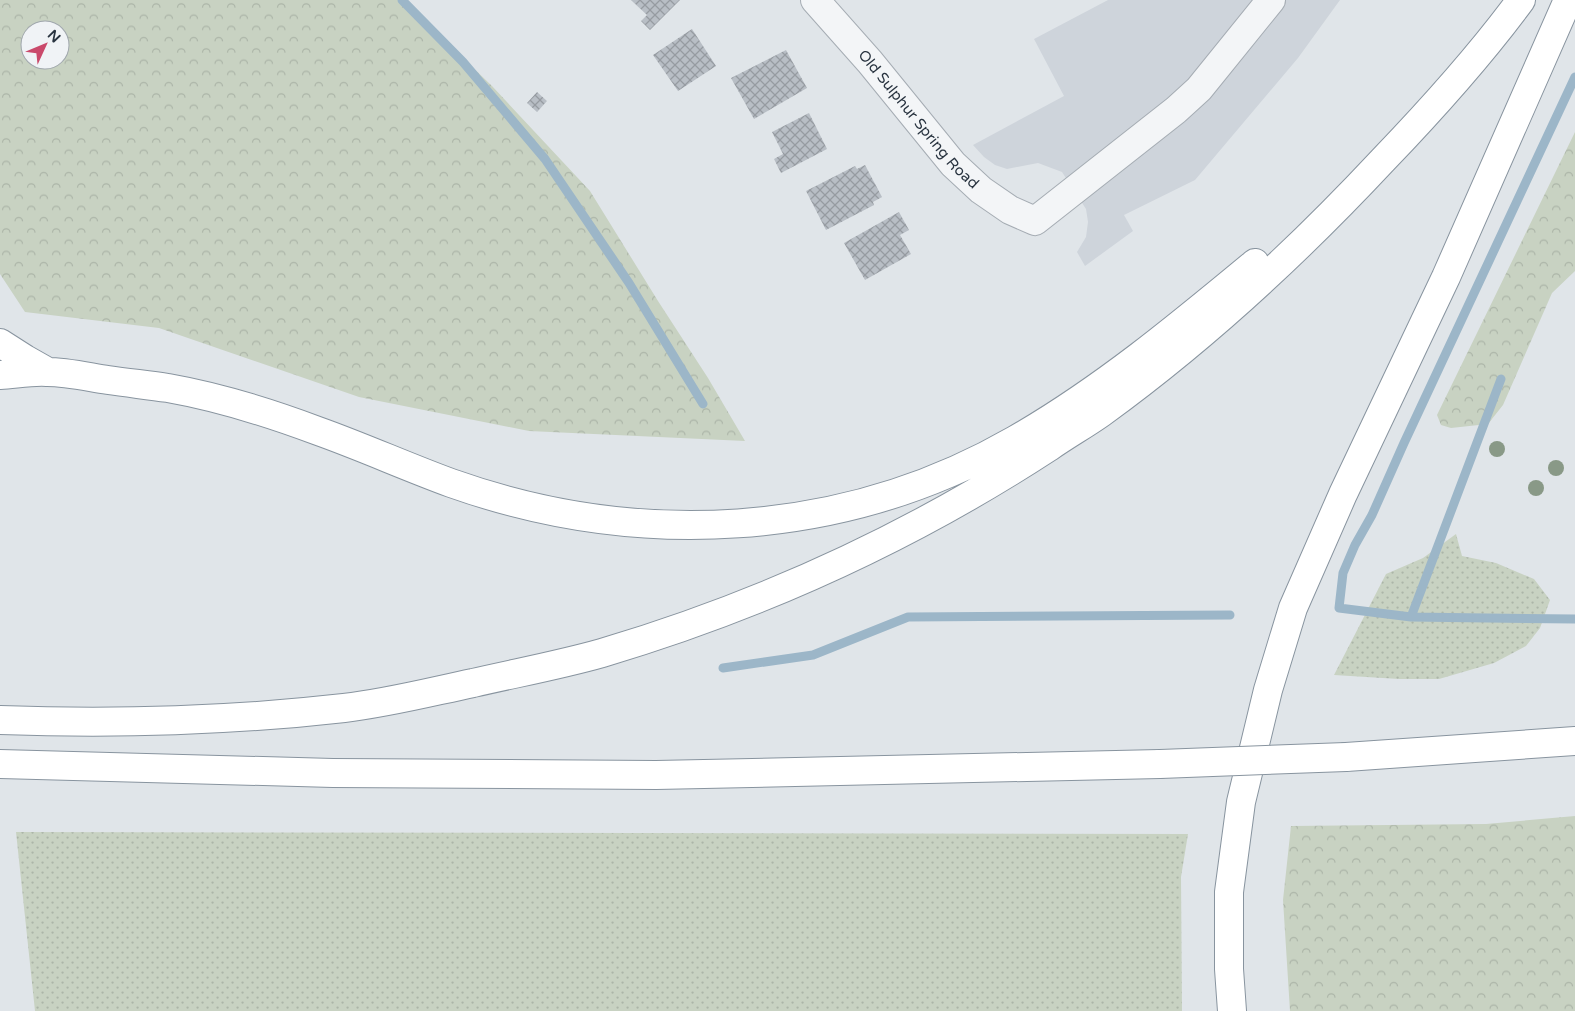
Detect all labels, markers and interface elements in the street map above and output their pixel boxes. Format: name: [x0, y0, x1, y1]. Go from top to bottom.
north arrow: [20, 20, 70, 70]
text: N: [44, 26, 64, 46]
street label: Old Sulphur Spring Road: [854, 46, 983, 192]

